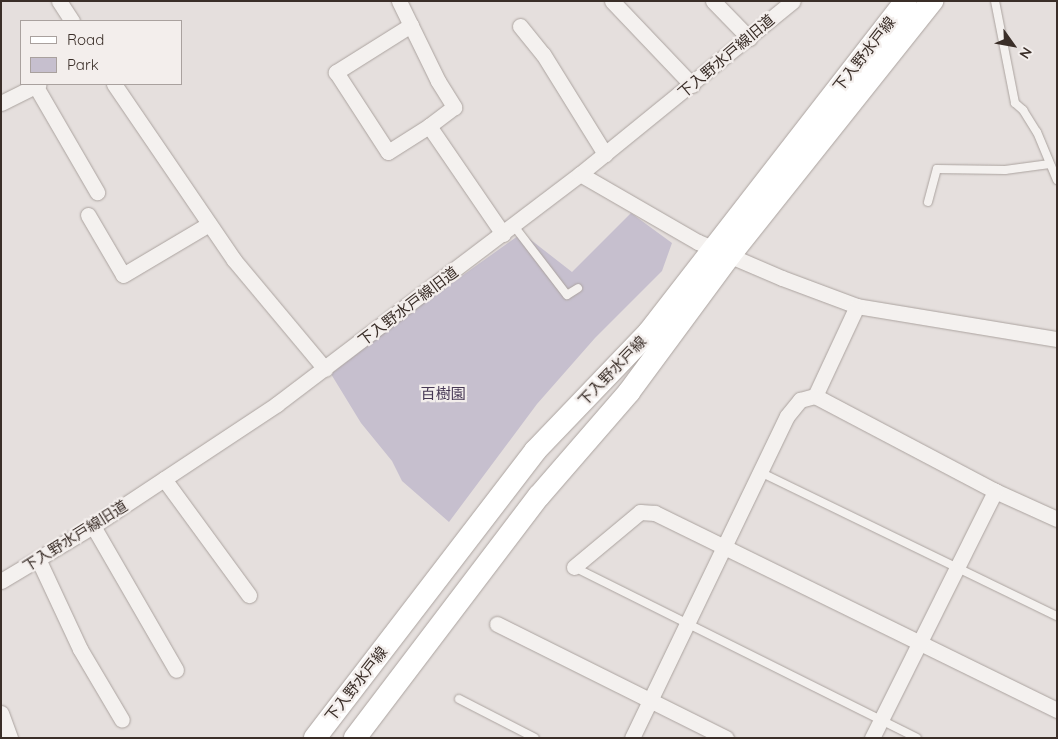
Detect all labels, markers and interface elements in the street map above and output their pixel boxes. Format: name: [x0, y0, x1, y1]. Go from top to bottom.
street label: 下入野水戸線旧道: [674, 11, 778, 101]
street label: 下入野水戸線: [829, 13, 899, 95]
legend: [20, 20, 182, 85]
north arrow: [988, 20, 1038, 70]
text: Road: [67, 30, 104, 49]
text: N: [1015, 44, 1036, 62]
text: Park: [67, 55, 99, 74]
street label: 下入野水戸線旧道: [355, 263, 461, 349]
street label: 下入野水戸線: [574, 332, 650, 410]
park label: 百樹園: [421, 385, 465, 403]
street label: 下入野水戸線旧道: [19, 497, 131, 575]
street label: 下入野水戸線: [321, 643, 391, 725]

